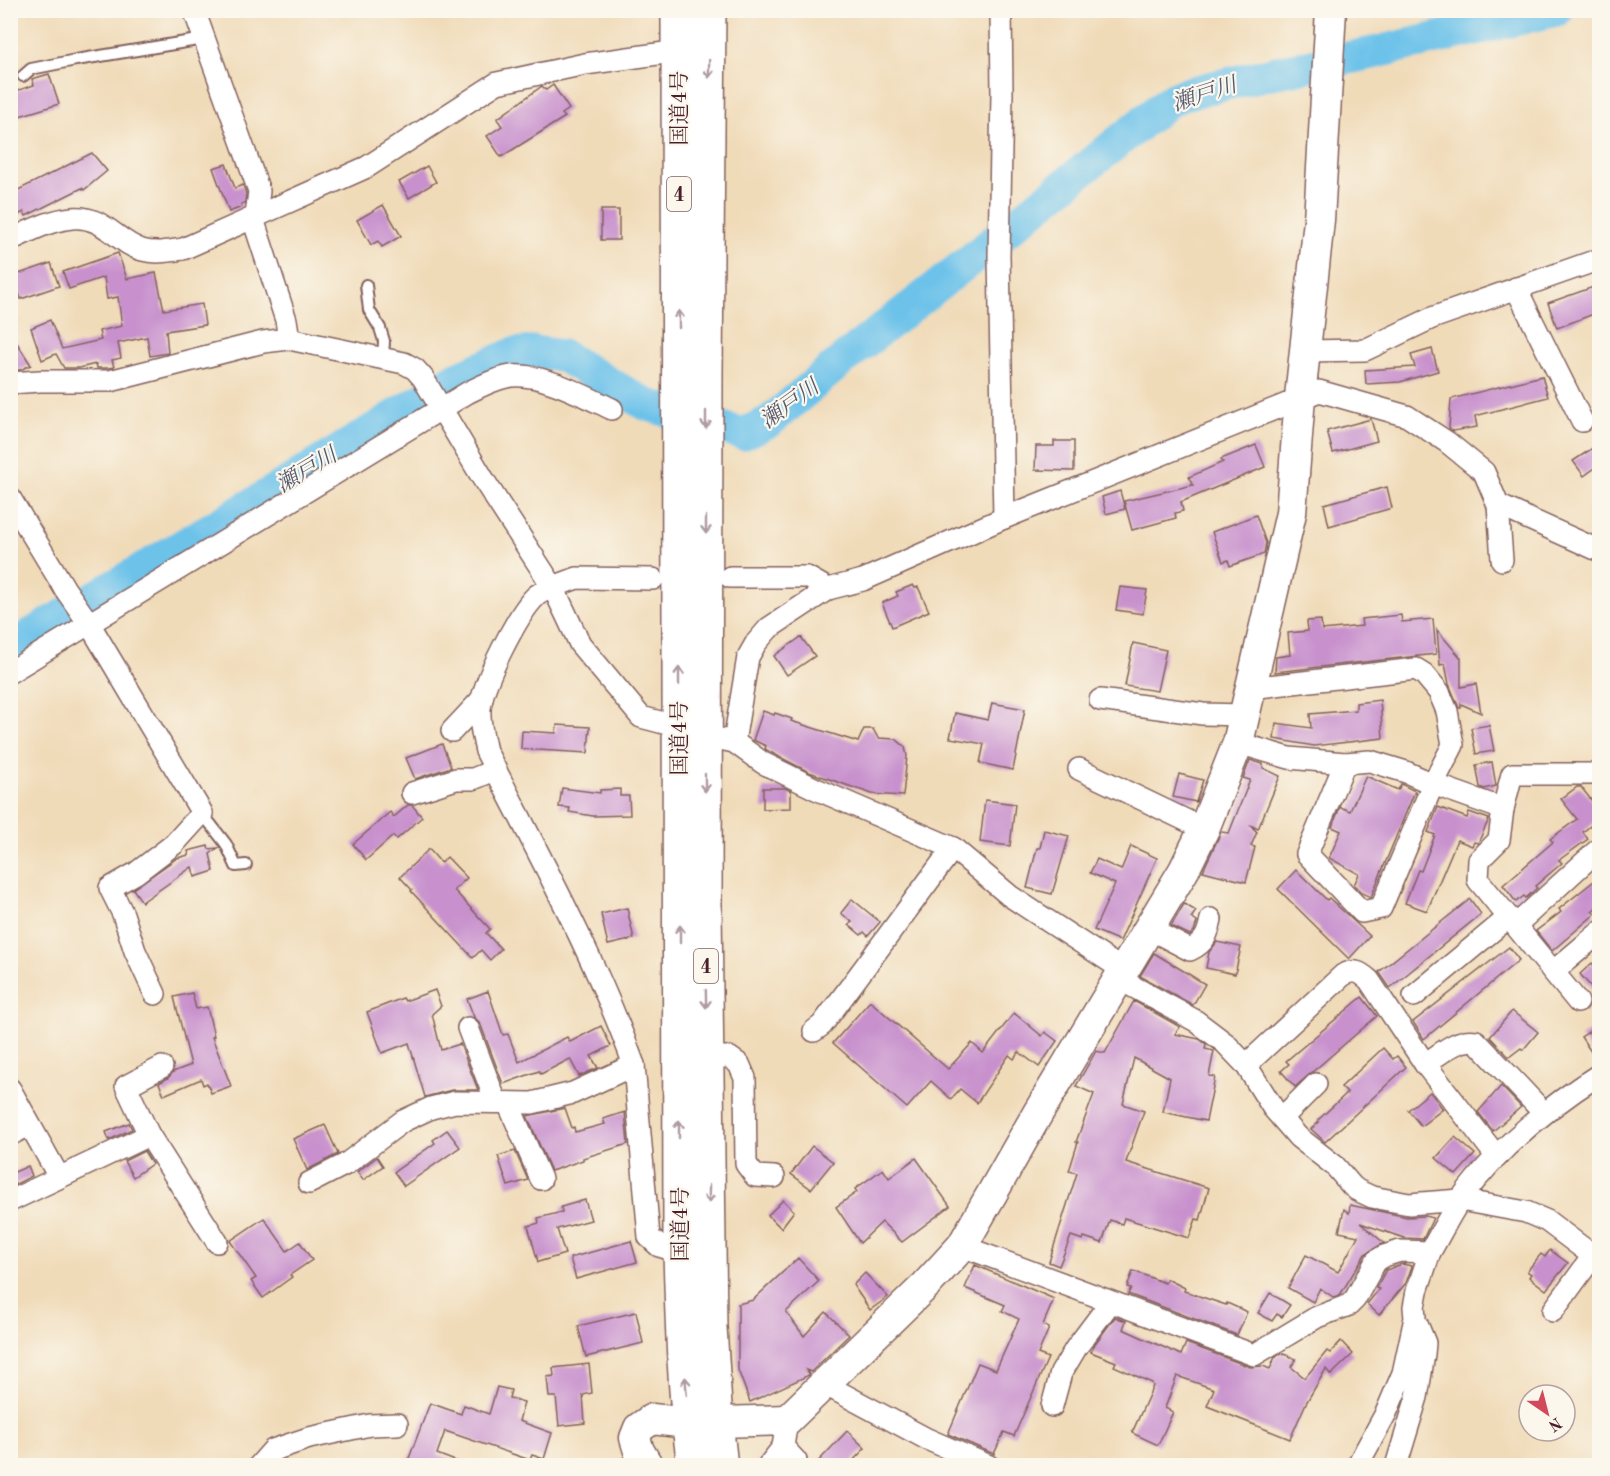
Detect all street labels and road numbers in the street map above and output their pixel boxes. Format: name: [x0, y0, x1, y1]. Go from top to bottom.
street label: 国道4号: [668, 70, 691, 146]
road number: 4: [667, 177, 691, 211]
street label: 国道4号: [668, 700, 691, 776]
road number: 4: [694, 949, 718, 983]
street label: 国道4号: [669, 1186, 692, 1262]

